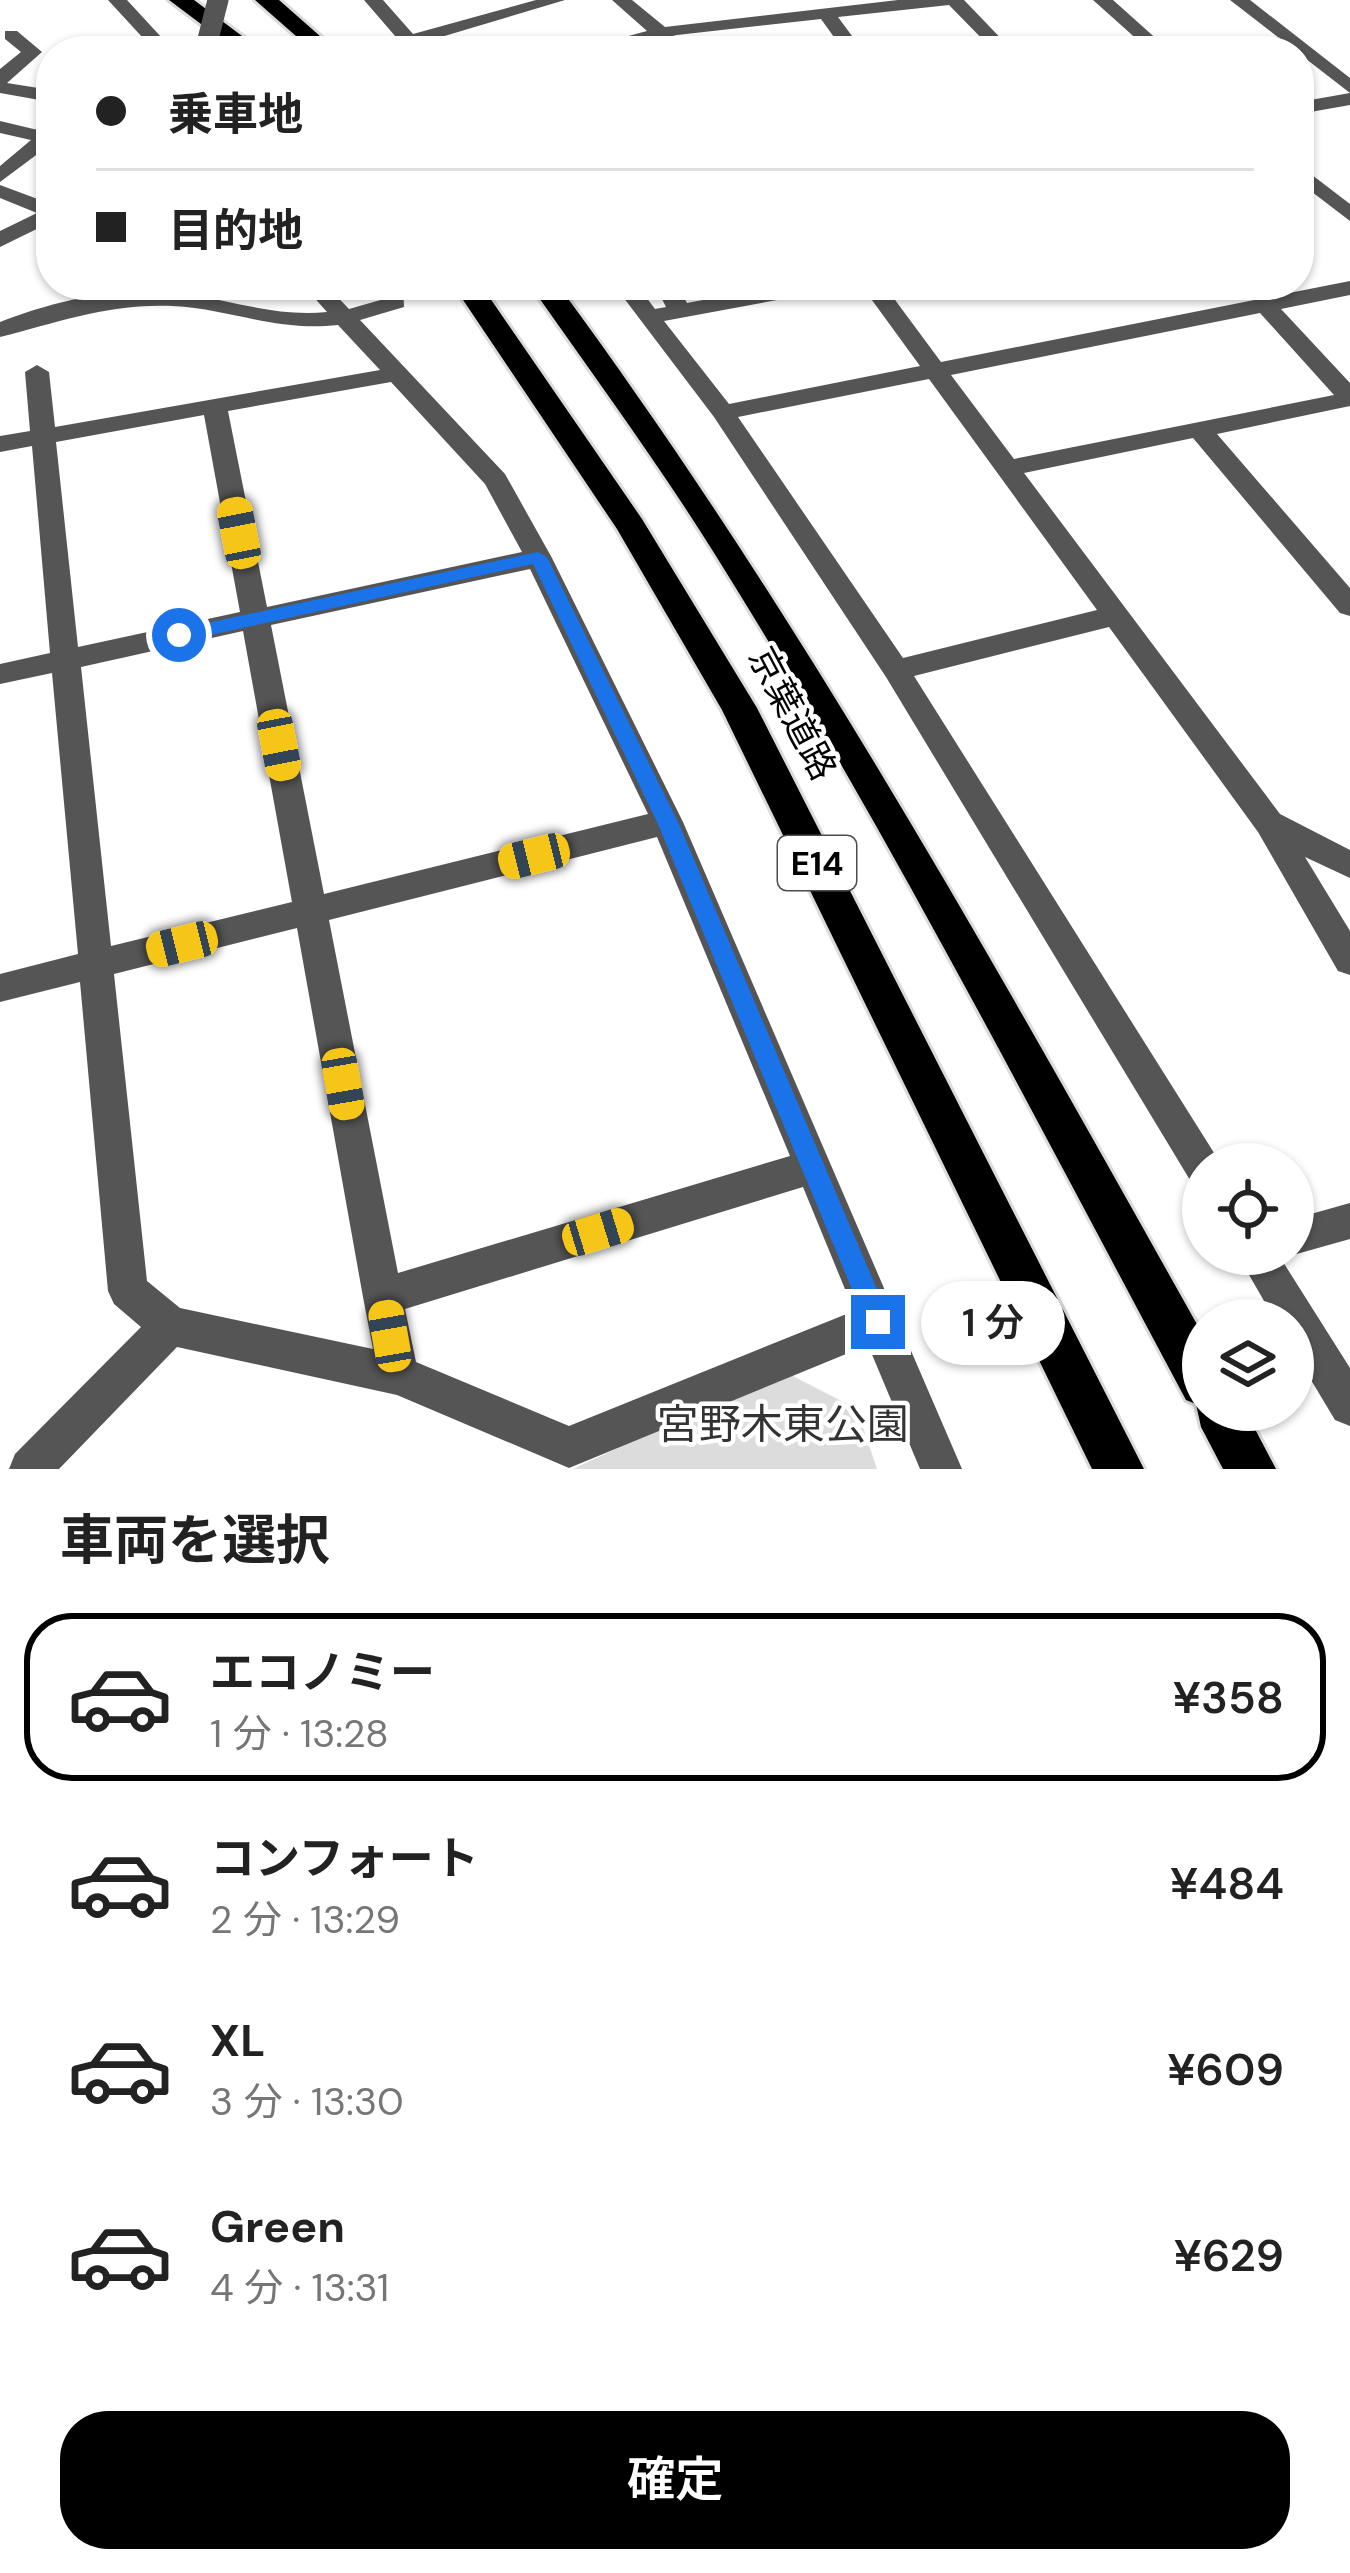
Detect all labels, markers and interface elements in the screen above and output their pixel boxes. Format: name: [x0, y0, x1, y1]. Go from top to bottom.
text: 乗車地: [168, 85, 303, 144]
text: 目的地: [168, 201, 303, 260]
car: [214, 494, 264, 572]
route start: [152, 608, 206, 662]
street label: 京葉道路: [738, 639, 847, 788]
car: [254, 706, 304, 784]
car: [495, 830, 573, 882]
road number: E14: [778, 836, 856, 890]
car: [143, 918, 221, 970]
car: [319, 1045, 367, 1123]
map controls: [1182, 1143, 1314, 1431]
button: locate: [1182, 1143, 1314, 1275]
car: [558, 1204, 638, 1260]
callout: 1 分: [920, 1280, 1064, 1364]
route end: [851, 1295, 905, 1349]
car: [366, 1297, 414, 1375]
text: 1 分: [962, 1297, 1024, 1348]
button: layers: [1182, 1299, 1314, 1431]
park label: 宮野木東公園: [657, 1397, 909, 1452]
text: 車両を選択: [60, 1505, 330, 1576]
icon: car: [66, 1643, 174, 1751]
text: エコノミー: [210, 1643, 435, 1702]
text: ¥358: [1172, 1668, 1284, 1727]
text: 1 分 · 13:28: [210, 1708, 389, 1759]
icon: car: [66, 1829, 174, 1937]
text: コンフォート: [210, 1829, 479, 1888]
text: ¥484: [1170, 1854, 1284, 1913]
text: 2 分 · 13:29: [210, 1894, 400, 1945]
text: XL: [210, 2011, 265, 2070]
icon: car: [66, 2015, 174, 2123]
text: ¥609: [1167, 2040, 1284, 2099]
text: 3 分 · 13:30: [210, 2076, 404, 2127]
text: Green: [210, 2197, 345, 2256]
icon: car: [66, 2201, 174, 2309]
text: ¥629: [1173, 2226, 1284, 2285]
text: 4 分 · 13:31: [210, 2262, 389, 2313]
button: 確定: [60, 2411, 1290, 2549]

